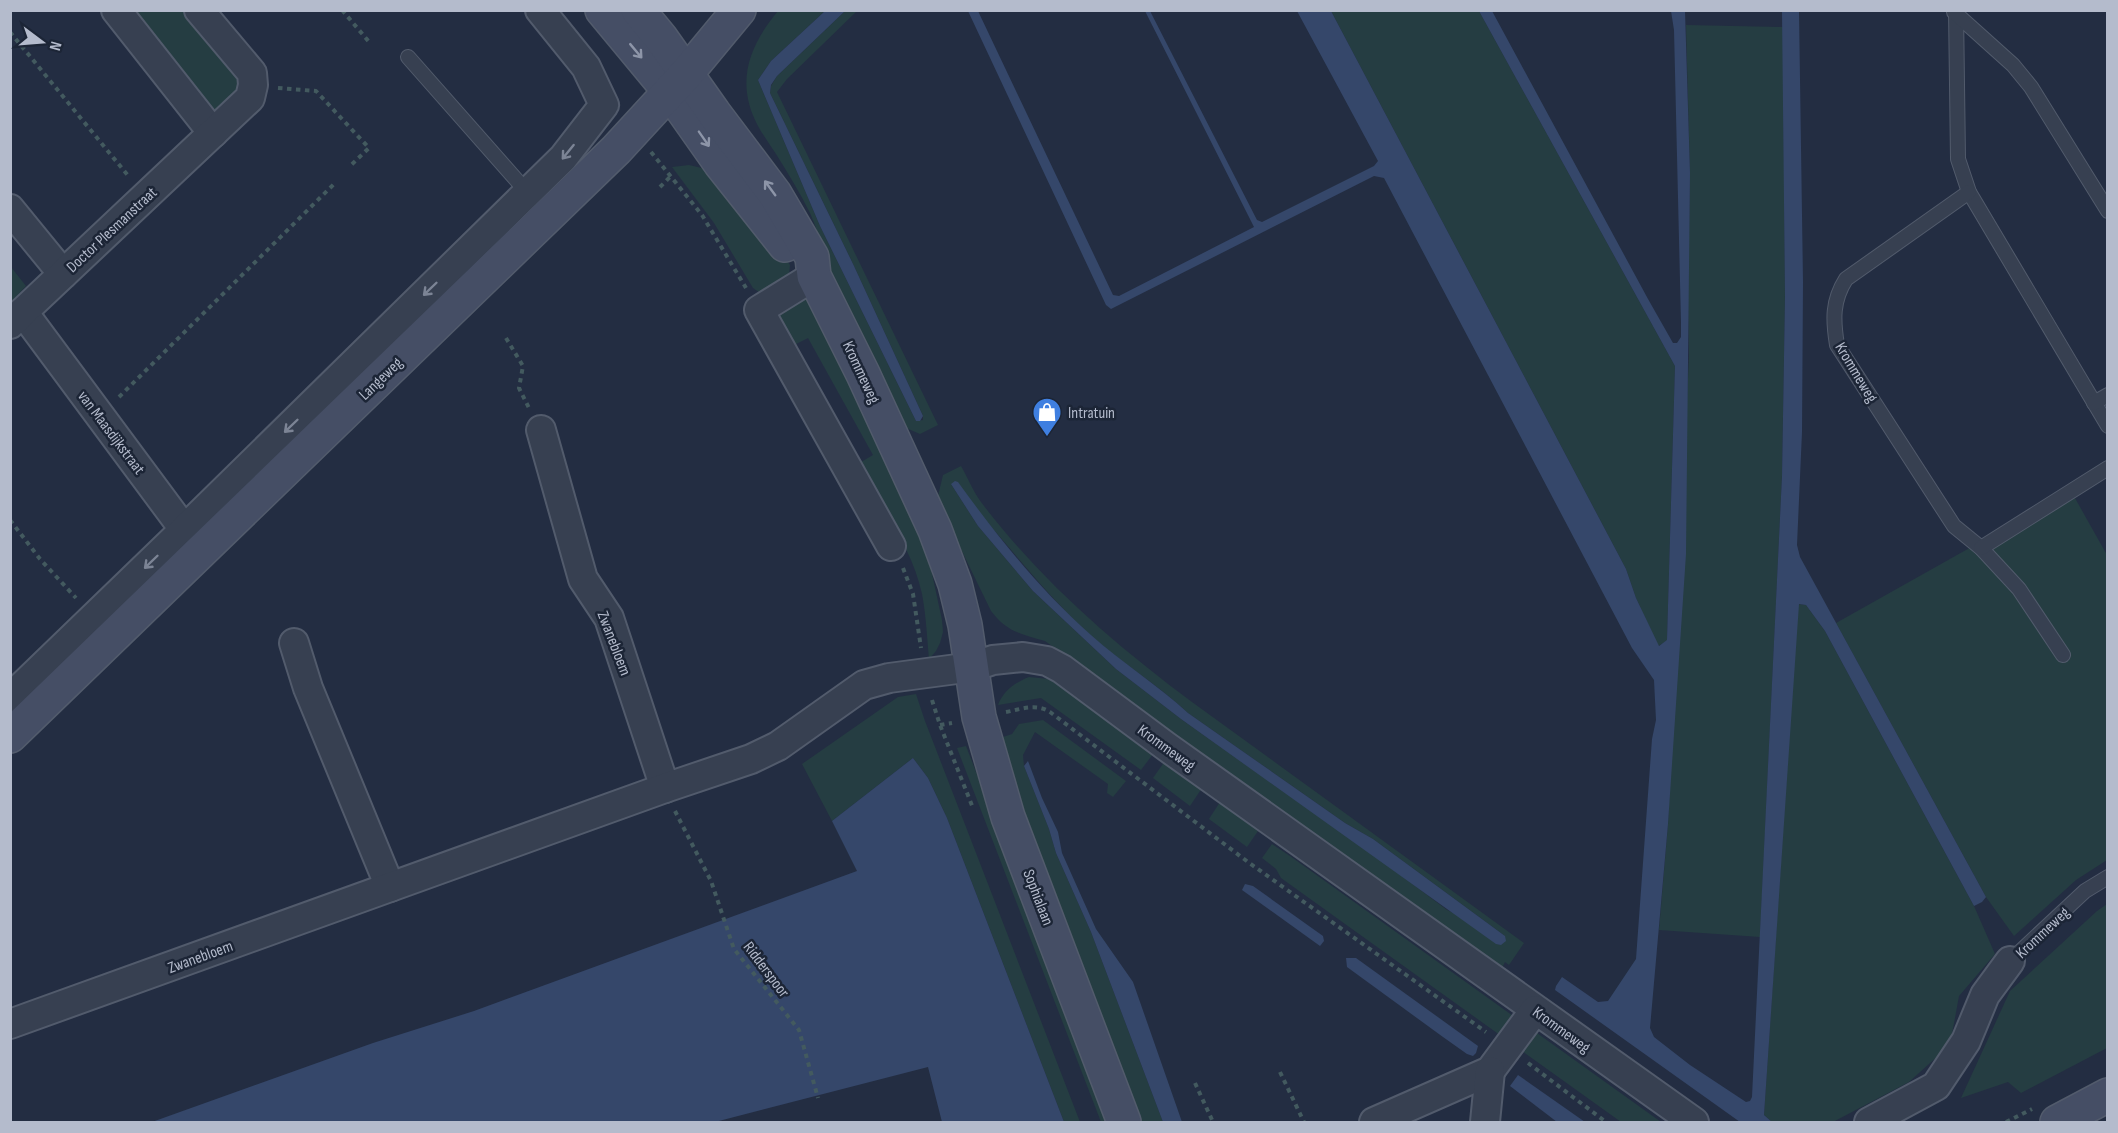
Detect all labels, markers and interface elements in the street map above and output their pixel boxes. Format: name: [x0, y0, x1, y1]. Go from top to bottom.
north arrow: [12, 12, 72, 72]
text: N: [45, 39, 65, 52]
one-way arrow: [629, 43, 642, 59]
one-way arrow: [698, 131, 710, 147]
one-way arrow: [562, 143, 575, 159]
one-way arrow: [764, 180, 776, 196]
street label: Doctor Plesmanstraat: [63, 183, 161, 277]
one-way arrow: [422, 282, 437, 296]
street label: Krommeweg: [838, 338, 883, 407]
street label: Krommeweg: [1830, 339, 1881, 406]
street label: Langeweg: [355, 354, 407, 404]
street label: van Maasdijkstraat: [73, 387, 148, 478]
shop icon: Intratuin: [1031, 396, 1063, 438]
place label: Intratuin: [1068, 404, 1115, 423]
one-way arrow: [283, 418, 298, 433]
one-way arrow: [144, 555, 159, 569]
street label: Zwanebloem: [593, 609, 635, 679]
street label: Krommeweg: [1134, 721, 1199, 776]
street label: Sophialaan: [1018, 867, 1057, 928]
street label: Krommeweg: [2012, 903, 2074, 963]
street label: Zwanebloem: [165, 937, 236, 978]
street label: Ridderspoor: [739, 938, 793, 1002]
street label: Krommeweg: [1529, 1003, 1594, 1058]

